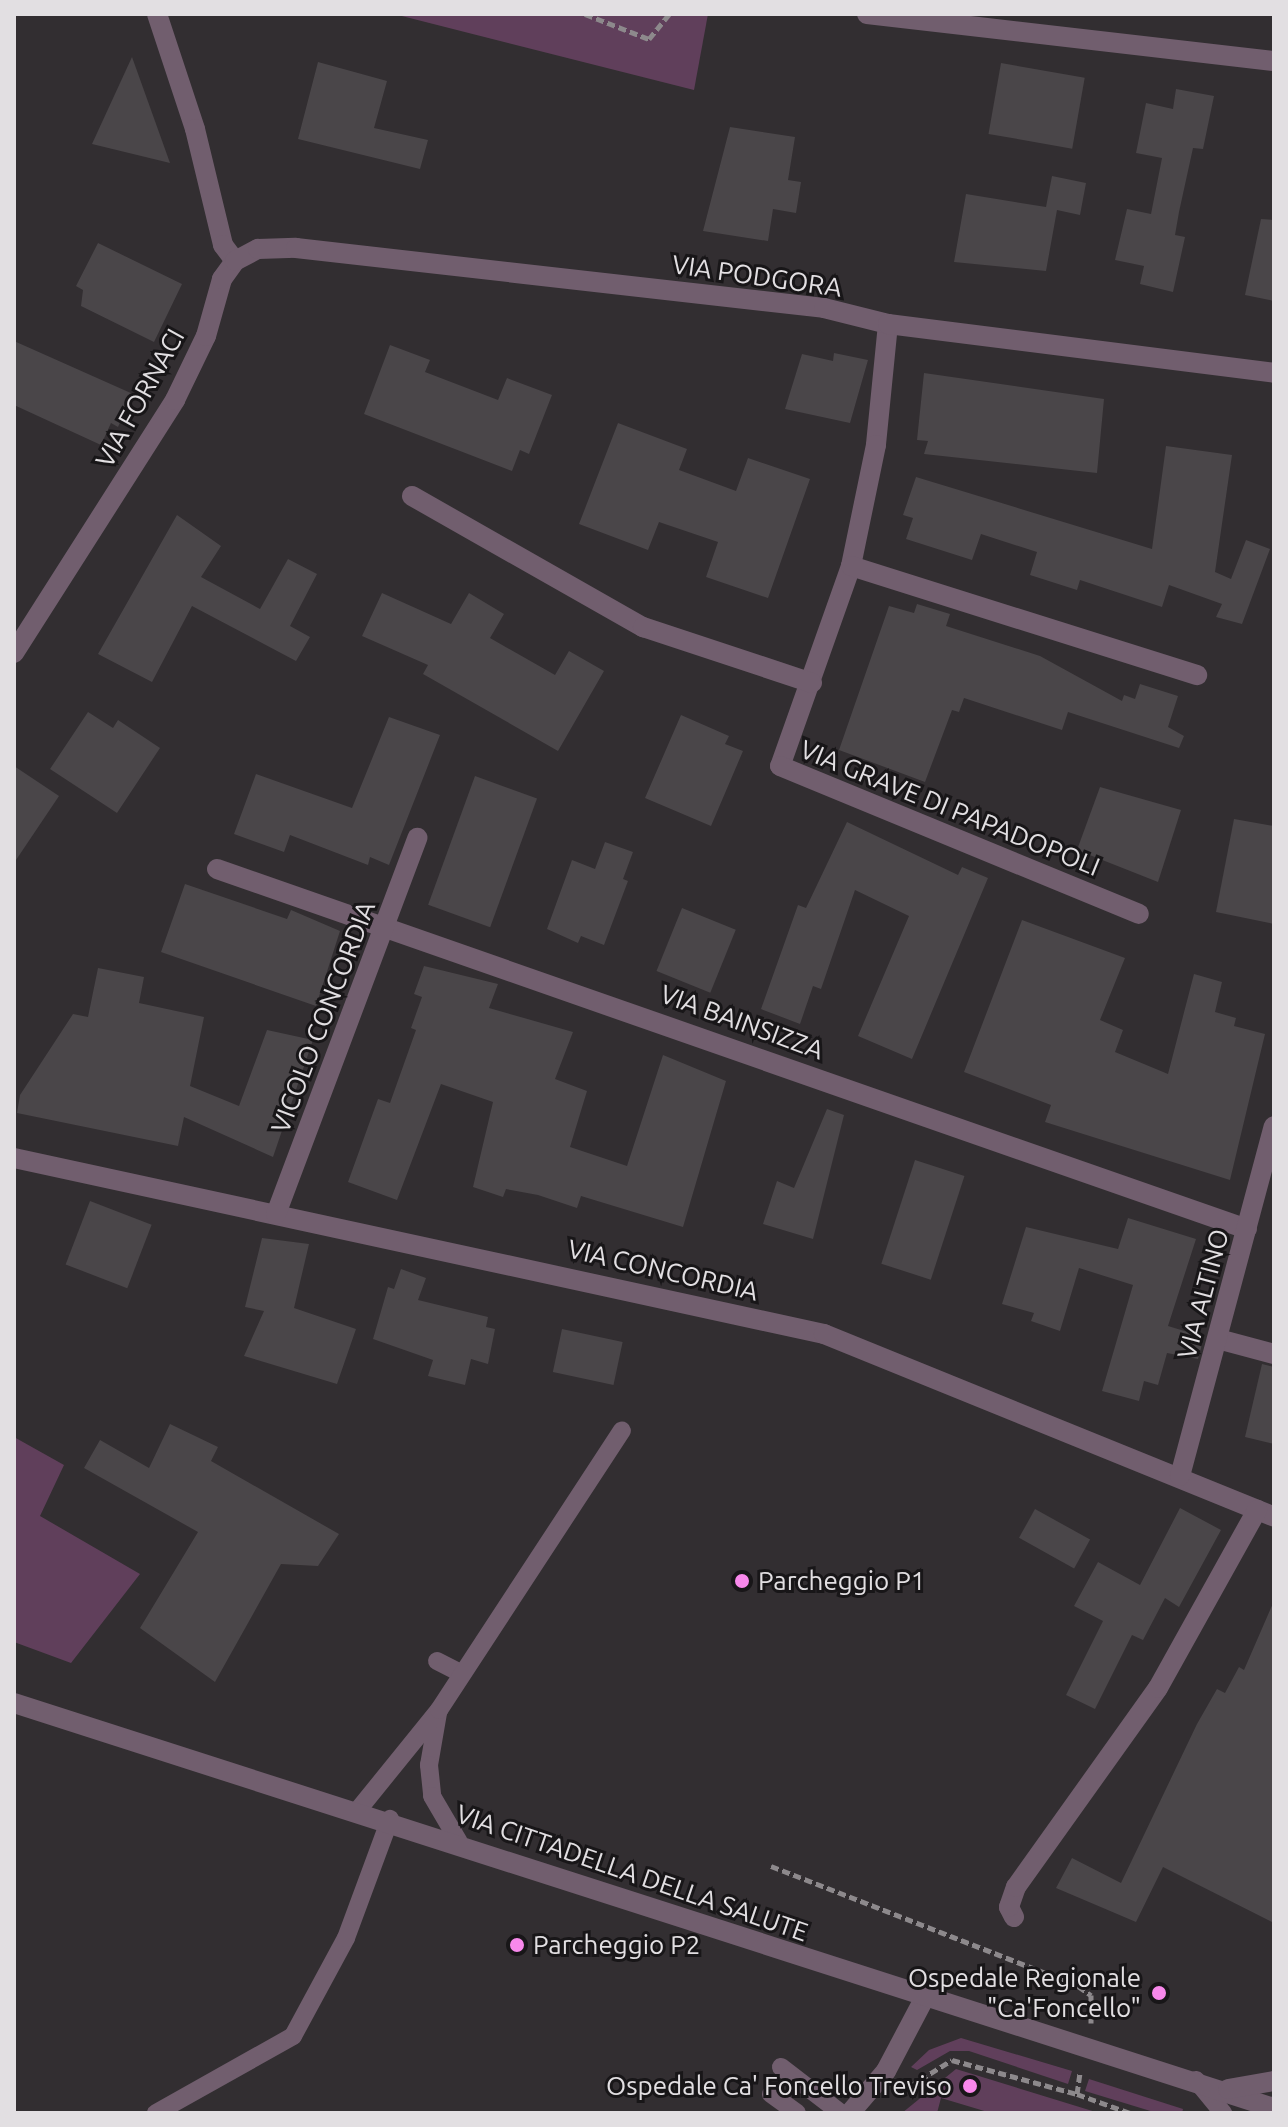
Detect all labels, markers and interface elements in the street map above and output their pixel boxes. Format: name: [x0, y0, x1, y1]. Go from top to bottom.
street label: VIA PODGORA: [670, 249, 844, 303]
street label: VIA FORNACI: [89, 323, 191, 473]
street label: VIA GRAVE DI PAPADOPOLI: [796, 733, 1104, 883]
street label: VICOLO CONCORDIA: [264, 897, 382, 1137]
street label: VIA BAINSIZZA: [656, 978, 828, 1066]
street label: VIA ALTINO: [1171, 1226, 1235, 1362]
street label: VIA CONCORDIA: [565, 1233, 761, 1307]
place label: Parcheggio P1: [758, 1565, 925, 1597]
marker: Parcheggio P1: [733, 1572, 751, 1590]
street label: VIA CITTADELLA DELLA SALUTE: [452, 1798, 812, 1948]
place label: Parcheggio P2: [533, 1929, 700, 1961]
marker: Parcheggio P2: [508, 1936, 526, 1954]
place label: Ospedale Regionale "Ca'Foncello": [908, 1962, 1141, 2024]
marker: Ospedale Regionale "Ca'Foncello": [1148, 1982, 1170, 2004]
place label: Ospedale Ca' Foncello Treviso: [606, 2070, 952, 2102]
marker: Ospedale Ca' Foncello Treviso: [959, 2075, 981, 2097]

